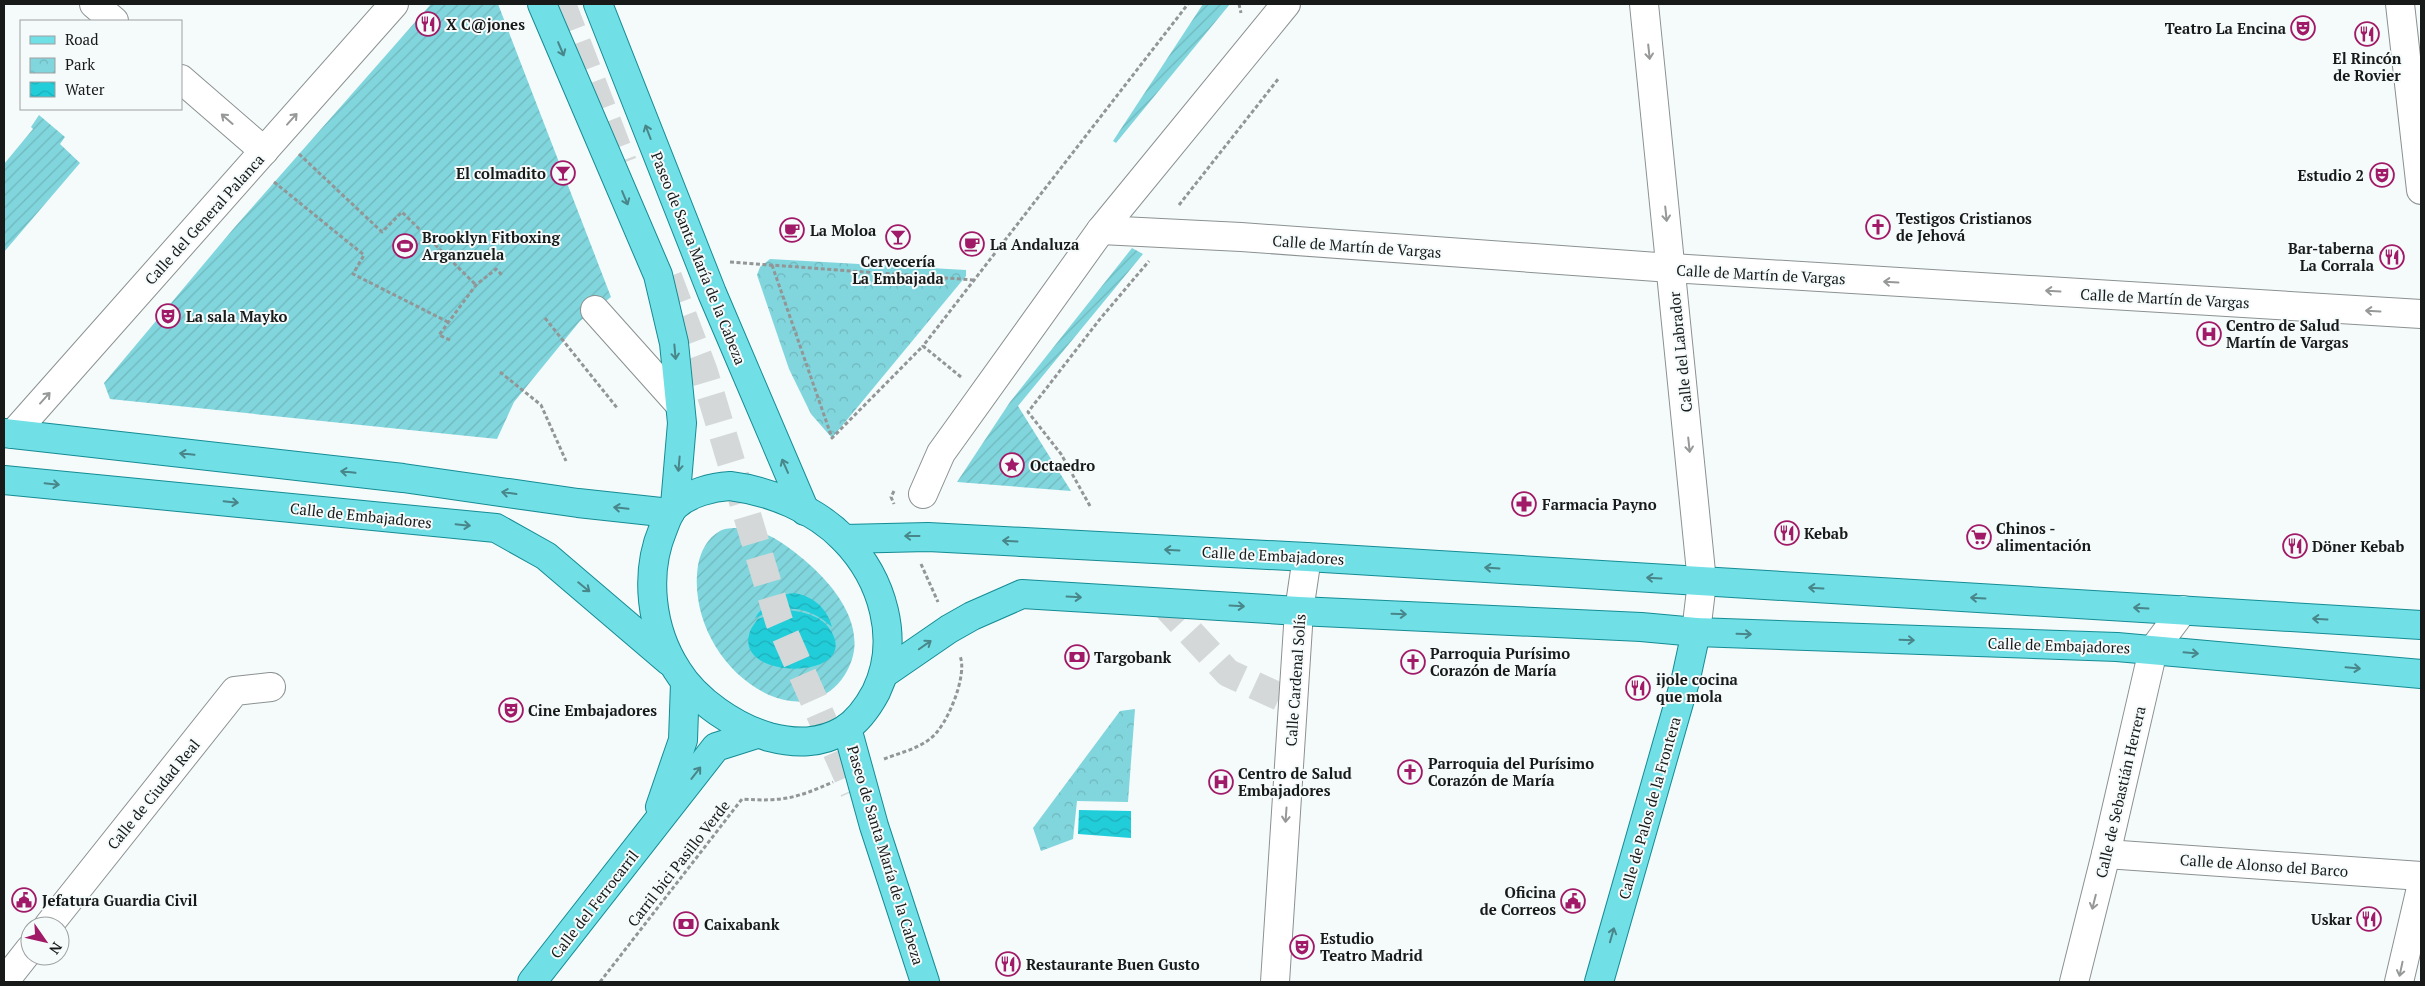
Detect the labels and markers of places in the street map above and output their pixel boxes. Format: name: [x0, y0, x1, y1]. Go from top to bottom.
restaurant icon: X C@jones: [415, 11, 441, 37]
place label: X C@jones: [446, 14, 525, 34]
theatre icon: Teatro La Encina: [2290, 15, 2316, 41]
place label: Teatro La Encina: [2165, 18, 2287, 38]
restaurant icon: El Rincón de Rovier: [2354, 21, 2380, 47]
place label: El Rincón de Rovier: [2333, 48, 2402, 85]
bar icon: El colmadito: [550, 160, 576, 186]
theatre icon: Estudio 2: [2369, 162, 2395, 188]
place label: El colmadito: [456, 163, 546, 183]
place label: Estudio 2: [2297, 165, 2364, 185]
place label: Testigos Cristianos de Jehová: [1896, 208, 2032, 245]
church icon: Testigos Cristianos de Jehová: [1865, 214, 1891, 240]
cafe icon: La Moloa: [779, 217, 805, 243]
place label: La Moloa: [810, 220, 877, 240]
bar icon: Cervecería La Embajada: [885, 224, 911, 250]
place label: Brooklyn Fitboxing Arganzuela: [422, 227, 561, 264]
cafe icon: La Andaluza: [959, 231, 985, 257]
sports icon: Brooklyn Fitboxing Arganzuela: [392, 233, 418, 259]
place label: La Andaluza: [990, 234, 1080, 254]
place label: Bar-taberna La Corrala: [2288, 238, 2375, 275]
restaurant icon: Bar-taberna La Corrala: [2379, 244, 2405, 270]
place label: Cervecería La Embajada: [852, 251, 945, 288]
theatre icon: La sala Mayko: [155, 303, 181, 329]
place label: La sala Mayko: [186, 306, 287, 326]
place label: Centro de Salud Martín de Vargas: [2226, 315, 2349, 352]
hospital icon: Centro de Salud Martín de Vargas: [2196, 321, 2222, 347]
place icon: Octaedro: [999, 452, 1025, 478]
place label: Octaedro: [1030, 455, 1095, 475]
pharmacy icon: Farmacia Payno: [1511, 491, 1537, 517]
place label: Farmacia Payno: [1542, 494, 1657, 514]
place label: Chinos - alimentación: [1996, 518, 2091, 555]
restaurant icon: Kebab: [1774, 520, 1800, 546]
place label: Kebab: [1804, 523, 1848, 543]
supermarket icon: Chinos - alimentación: [1966, 524, 1992, 550]
restaurant icon: Döner Kebab: [2282, 533, 2308, 559]
place label: Döner Kebab: [2312, 536, 2404, 556]
place label: Parroquia Purísimo Corazón de María: [1430, 643, 1570, 680]
bank icon: Targobank: [1064, 644, 1090, 670]
place label: Targobank: [1094, 647, 1172, 667]
church icon: Parroquia Purísimo Corazón de María: [1400, 649, 1426, 675]
place label: ijole cocina que mola: [1656, 669, 1739, 706]
restaurant icon: ijole cocina que mola: [1625, 675, 1651, 701]
theatre icon: Cine Embajadores: [498, 697, 524, 723]
place label: Cine Embajadores: [528, 700, 657, 720]
place label: Parroquia del Purísimo Corazón de María: [1428, 753, 1594, 790]
church icon: Parroquia del Purísimo Corazón de María: [1397, 759, 1423, 785]
place label: Centro de Salud Embajadores: [1238, 763, 1352, 800]
hospital icon: Centro de Salud Embajadores: [1208, 769, 1234, 795]
place label: Oficina de Correos: [1480, 882, 1557, 919]
public building icon: Jefatura Guardia Civil: [11, 887, 37, 913]
public building icon: Oficina de Correos: [1560, 888, 1586, 914]
place label: Jefatura Guardia Civil: [42, 890, 198, 910]
restaurant icon: Uskar: [2356, 906, 2382, 932]
place label: Uskar: [2311, 909, 2353, 929]
bank icon: Caixabank: [673, 911, 699, 937]
place label: Caixabank: [704, 914, 780, 934]
place label: Estudio Teatro Madrid: [1320, 928, 1423, 965]
theatre icon: Estudio Teatro Madrid: [1289, 934, 1315, 960]
restaurant icon: Restaurante Buen Gusto: [995, 951, 1021, 977]
place label: Restaurante Buen Gusto: [1026, 954, 1200, 974]

